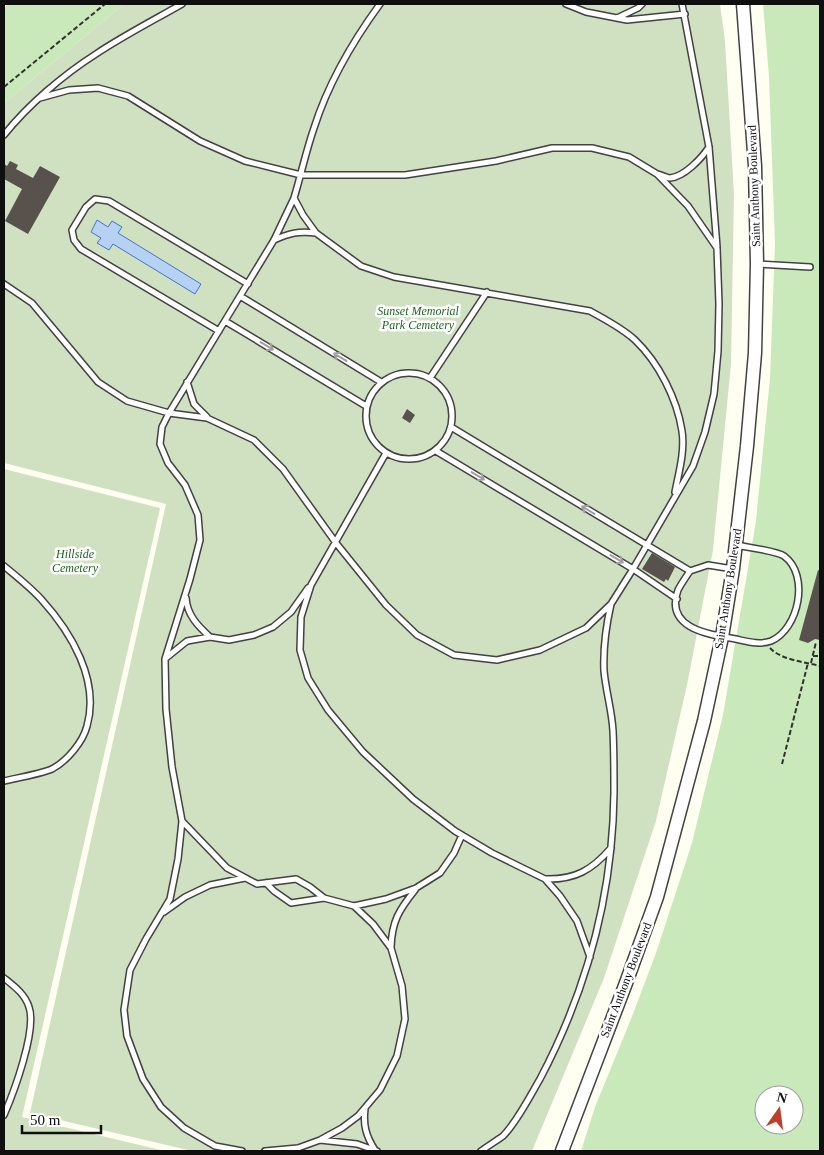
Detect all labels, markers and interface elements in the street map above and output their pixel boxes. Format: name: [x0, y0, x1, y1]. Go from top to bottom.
street label: Saint Anthony Boulevard: [745, 125, 763, 247]
park label: Sunset Memorial Park Cemetery: [377, 304, 459, 332]
one-way arrow: [259, 342, 273, 352]
one-way arrow: [333, 351, 347, 361]
one-way arrow: [470, 471, 484, 481]
one-way arrow: [582, 505, 596, 515]
street label: Saint Anthony Boulevard: [712, 528, 744, 650]
park label: Hillside Cemetery: [52, 547, 99, 575]
one-way arrow: [610, 555, 624, 565]
street label: Saint Anthony Boulevard: [598, 921, 654, 1039]
north arrow: [754, 1085, 804, 1135]
text: N: [775, 1089, 789, 1106]
scale bar: [22, 1102, 101, 1134]
text: 50 m: [30, 1112, 61, 1128]

